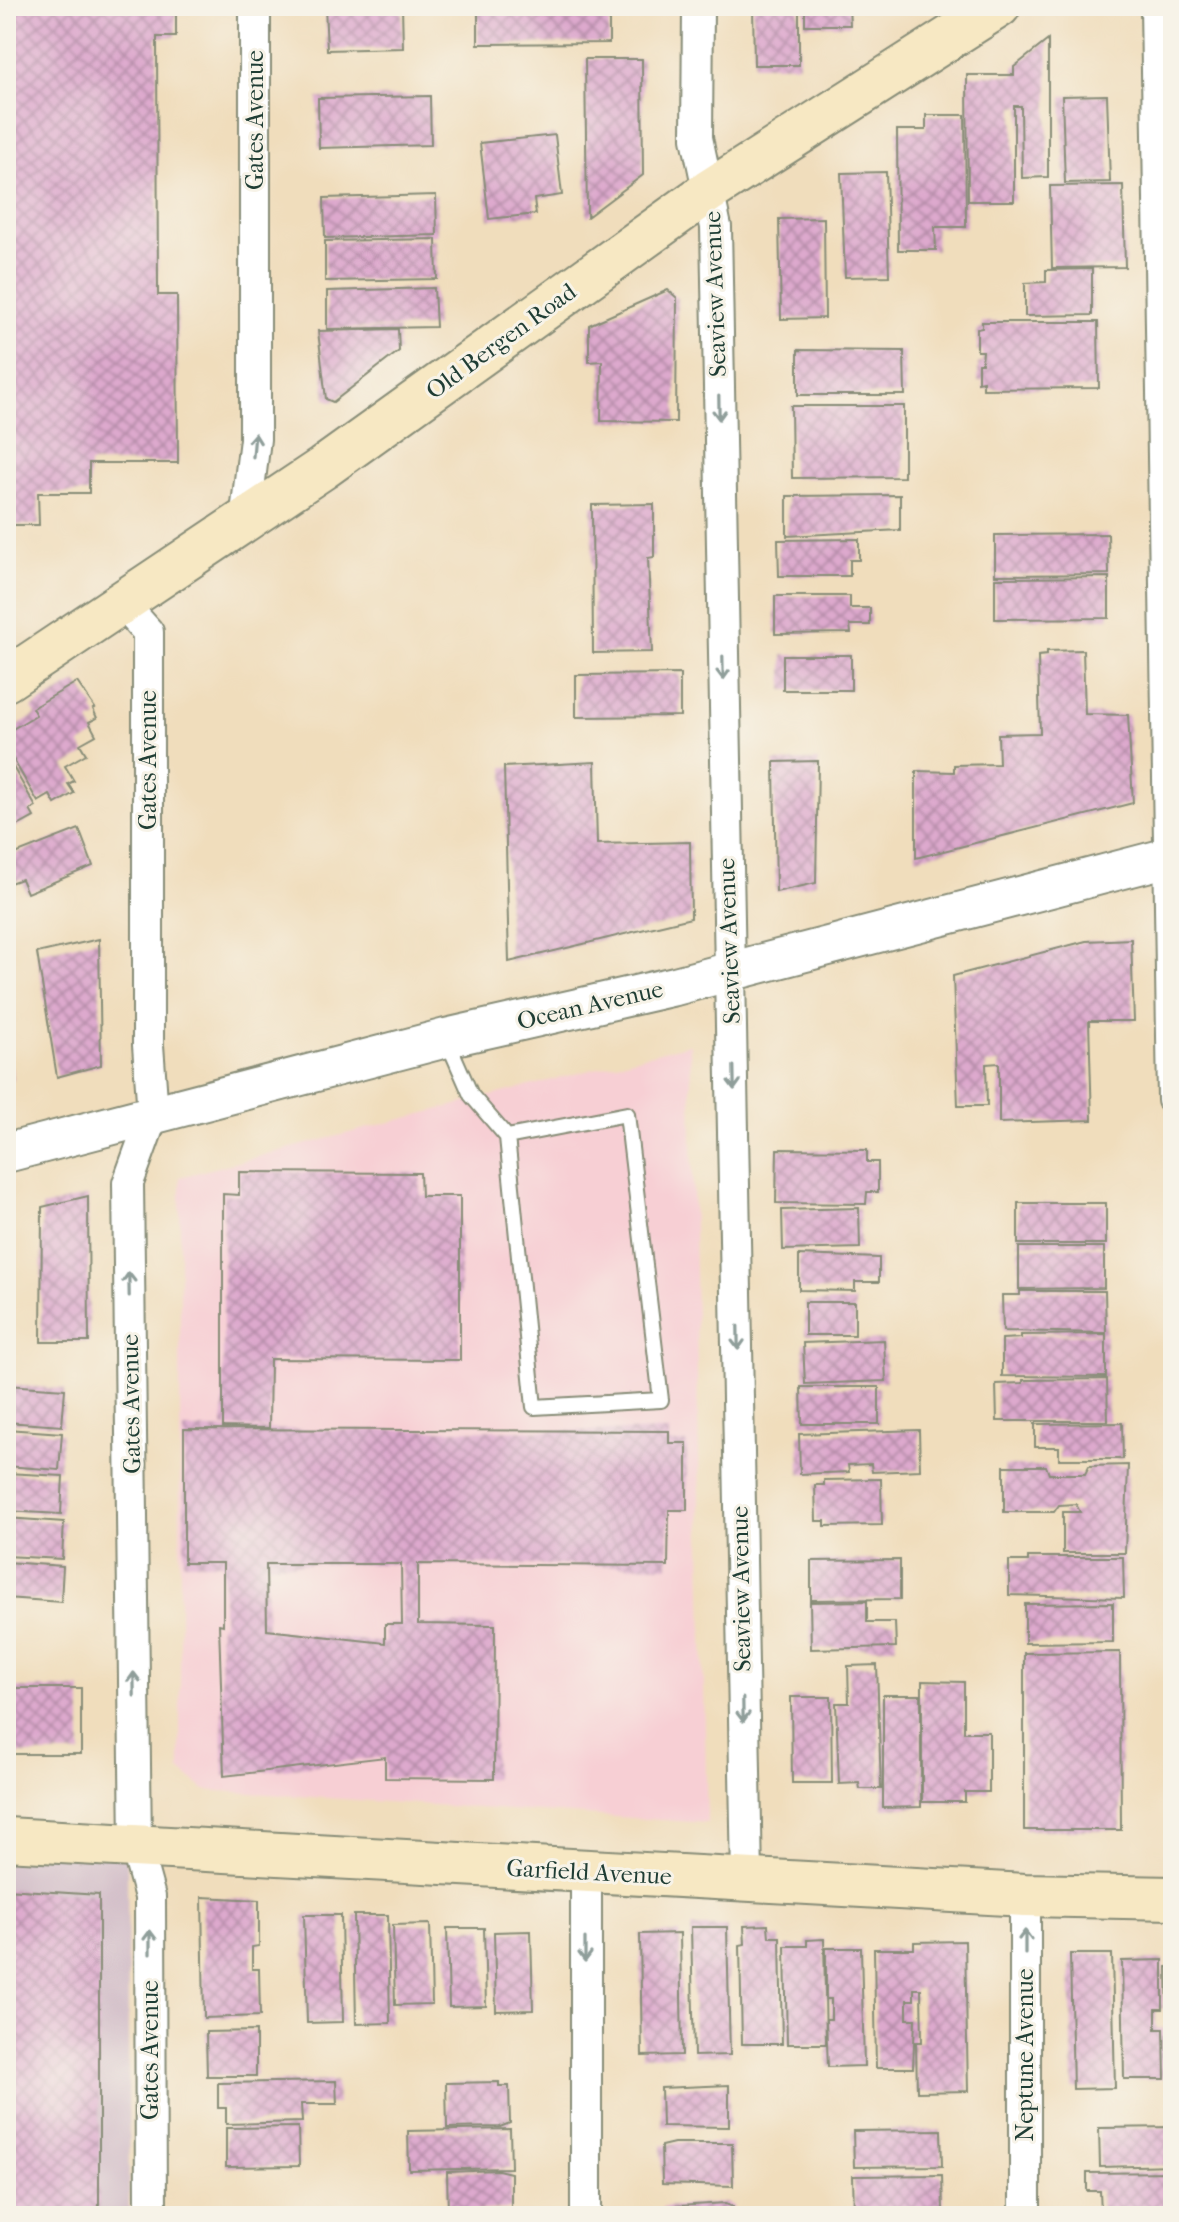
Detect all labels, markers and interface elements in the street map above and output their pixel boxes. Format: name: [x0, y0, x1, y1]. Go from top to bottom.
street label: Gates Avenue: [241, 50, 269, 190]
street label: Seaview Avenue: [698, 210, 732, 377]
street label: Old Bergen Road: [421, 277, 582, 405]
one-way arrow: [711, 394, 727, 421]
one-way arrow: [246, 432, 261, 459]
one-way arrow: [715, 654, 731, 681]
street label: Gates Avenue: [134, 690, 162, 830]
street label: Seaview Avenue: [712, 857, 746, 1024]
street label: Ocean Avenue: [514, 975, 666, 1035]
one-way arrow: [726, 1064, 741, 1091]
one-way arrow: [121, 1271, 137, 1298]
one-way arrow: [730, 1324, 745, 1351]
street label: Gates Avenue: [116, 1334, 146, 1474]
street label: Seaview Avenue: [726, 1506, 756, 1672]
one-way arrow: [126, 1671, 142, 1698]
one-way arrow: [735, 1696, 751, 1723]
street label: Garfield Avenue: [506, 1854, 673, 1890]
one-way arrow: [142, 1929, 158, 1956]
one-way arrow: [1017, 1929, 1033, 1956]
one-way arrow: [577, 1936, 593, 1963]
street label: Neptune Avenue: [1011, 1968, 1039, 2142]
street label: Gates Avenue: [136, 1980, 164, 2120]

